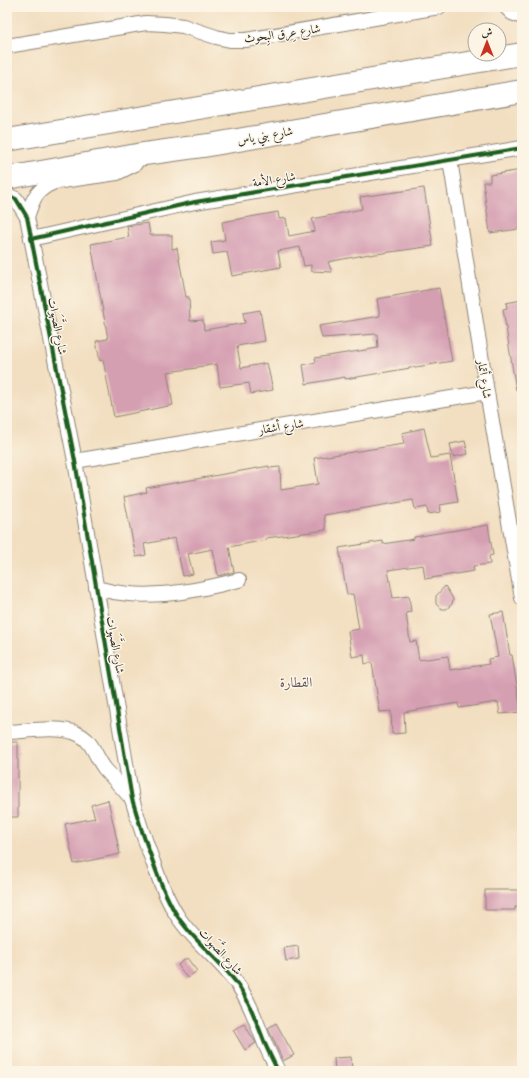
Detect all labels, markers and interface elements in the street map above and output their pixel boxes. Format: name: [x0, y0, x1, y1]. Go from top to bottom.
street label: شارع عِرق البِحوث: [243, 20, 322, 50]
north arrow: [467, 22, 507, 62]
text: ش: [482, 25, 493, 39]
street label: شارع بني ياس: [236, 123, 295, 151]
street label: شارع الأمة: [251, 167, 297, 194]
street label: شارع الصَّهَوات: [41, 295, 74, 357]
street label: شارع أتمار: [470, 357, 496, 401]
street label: شارع أشقار: [256, 415, 306, 441]
street label: شارع الصَّهَوات: [100, 615, 131, 676]
district label: القطارة: [280, 673, 312, 691]
street label: شارع الصَّهَوات: [193, 923, 248, 980]

